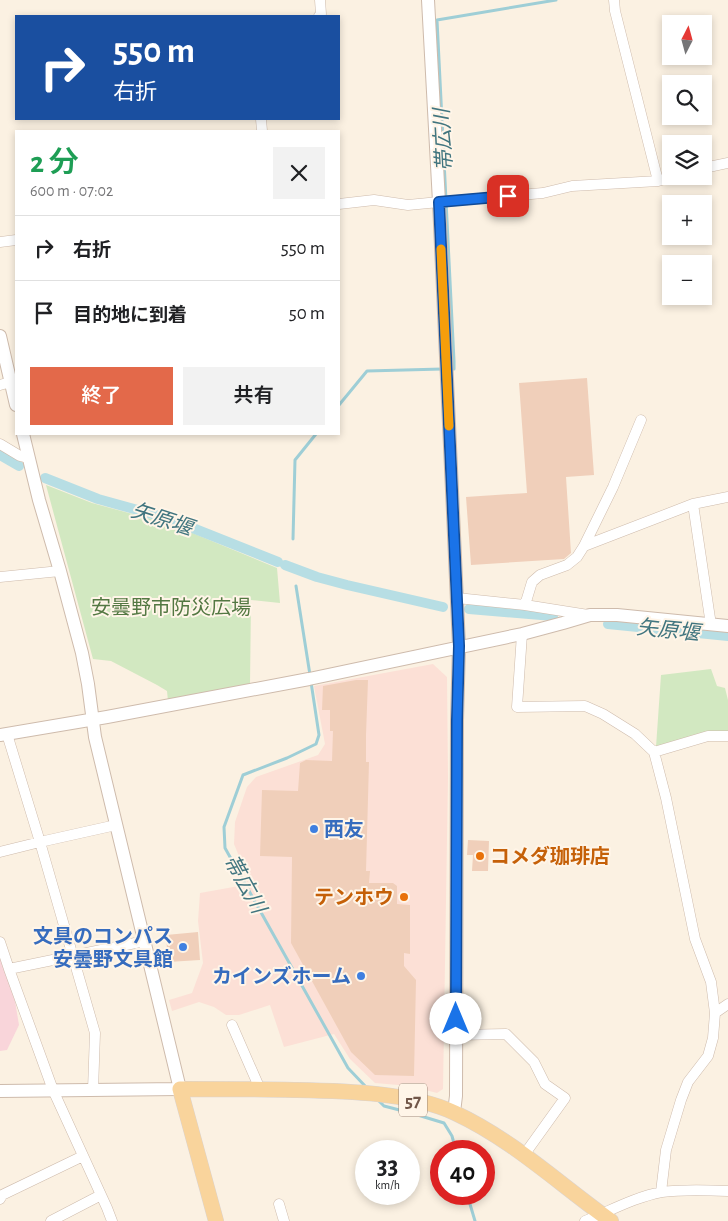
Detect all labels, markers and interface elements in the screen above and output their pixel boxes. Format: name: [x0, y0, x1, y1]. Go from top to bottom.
north arrow: [662, 15, 712, 65]
map controls: [662, 15, 712, 305]
text: 550 m: [113, 34, 195, 69]
icon: right: [30, 35, 95, 100]
button: search: [662, 75, 712, 125]
text: 右折: [113, 81, 157, 103]
water label: 帯広川: [430, 106, 456, 172]
button: layers: [662, 135, 712, 185]
button: close: [273, 147, 325, 199]
text: 2 分: [30, 148, 79, 178]
pin: [487, 175, 529, 217]
icon: arrive: [494, 182, 522, 210]
text: 600 m · 07:02: [30, 183, 113, 199]
button: +: [662, 195, 712, 245]
icon: right: [30, 234, 58, 262]
text: 550 m: [281, 239, 325, 258]
text: 右折: [73, 241, 111, 260]
button: −: [662, 255, 712, 305]
icon: arrive: [30, 299, 58, 327]
text: 50 m: [289, 304, 325, 323]
text: 目的地に到着: [73, 306, 187, 325]
button: 終了: [30, 367, 173, 425]
button: 共有: [183, 367, 325, 425]
water label: 矢原堰: [129, 499, 199, 540]
park label: 安曇野市防災広場: [91, 596, 251, 618]
water label: 矢原堰: [636, 616, 704, 645]
place label: 西友: [324, 819, 364, 840]
marker: 西友: [308, 823, 320, 835]
place label: コメダ珈琲店: [490, 845, 610, 867]
marker: コメダ珈琲店: [474, 850, 486, 862]
water label: 帯広川: [220, 851, 271, 919]
place label: テンホウ: [314, 888, 394, 908]
marker: テンホウ: [398, 891, 410, 903]
place label: 文具のコンパス 安曇野文具館: [33, 926, 173, 970]
marker: 文具のコンパス 安曇野文具館: [177, 941, 189, 953]
place label: カインズホーム: [212, 965, 351, 987]
marker: カインズホーム: [355, 970, 367, 982]
position arrow: [429, 992, 481, 1044]
road number: 57: [399, 1084, 427, 1116]
speed limit sign: 40: [430, 1140, 495, 1205]
text: 33: [377, 1154, 398, 1179]
text: km/h: [375, 1179, 400, 1191]

